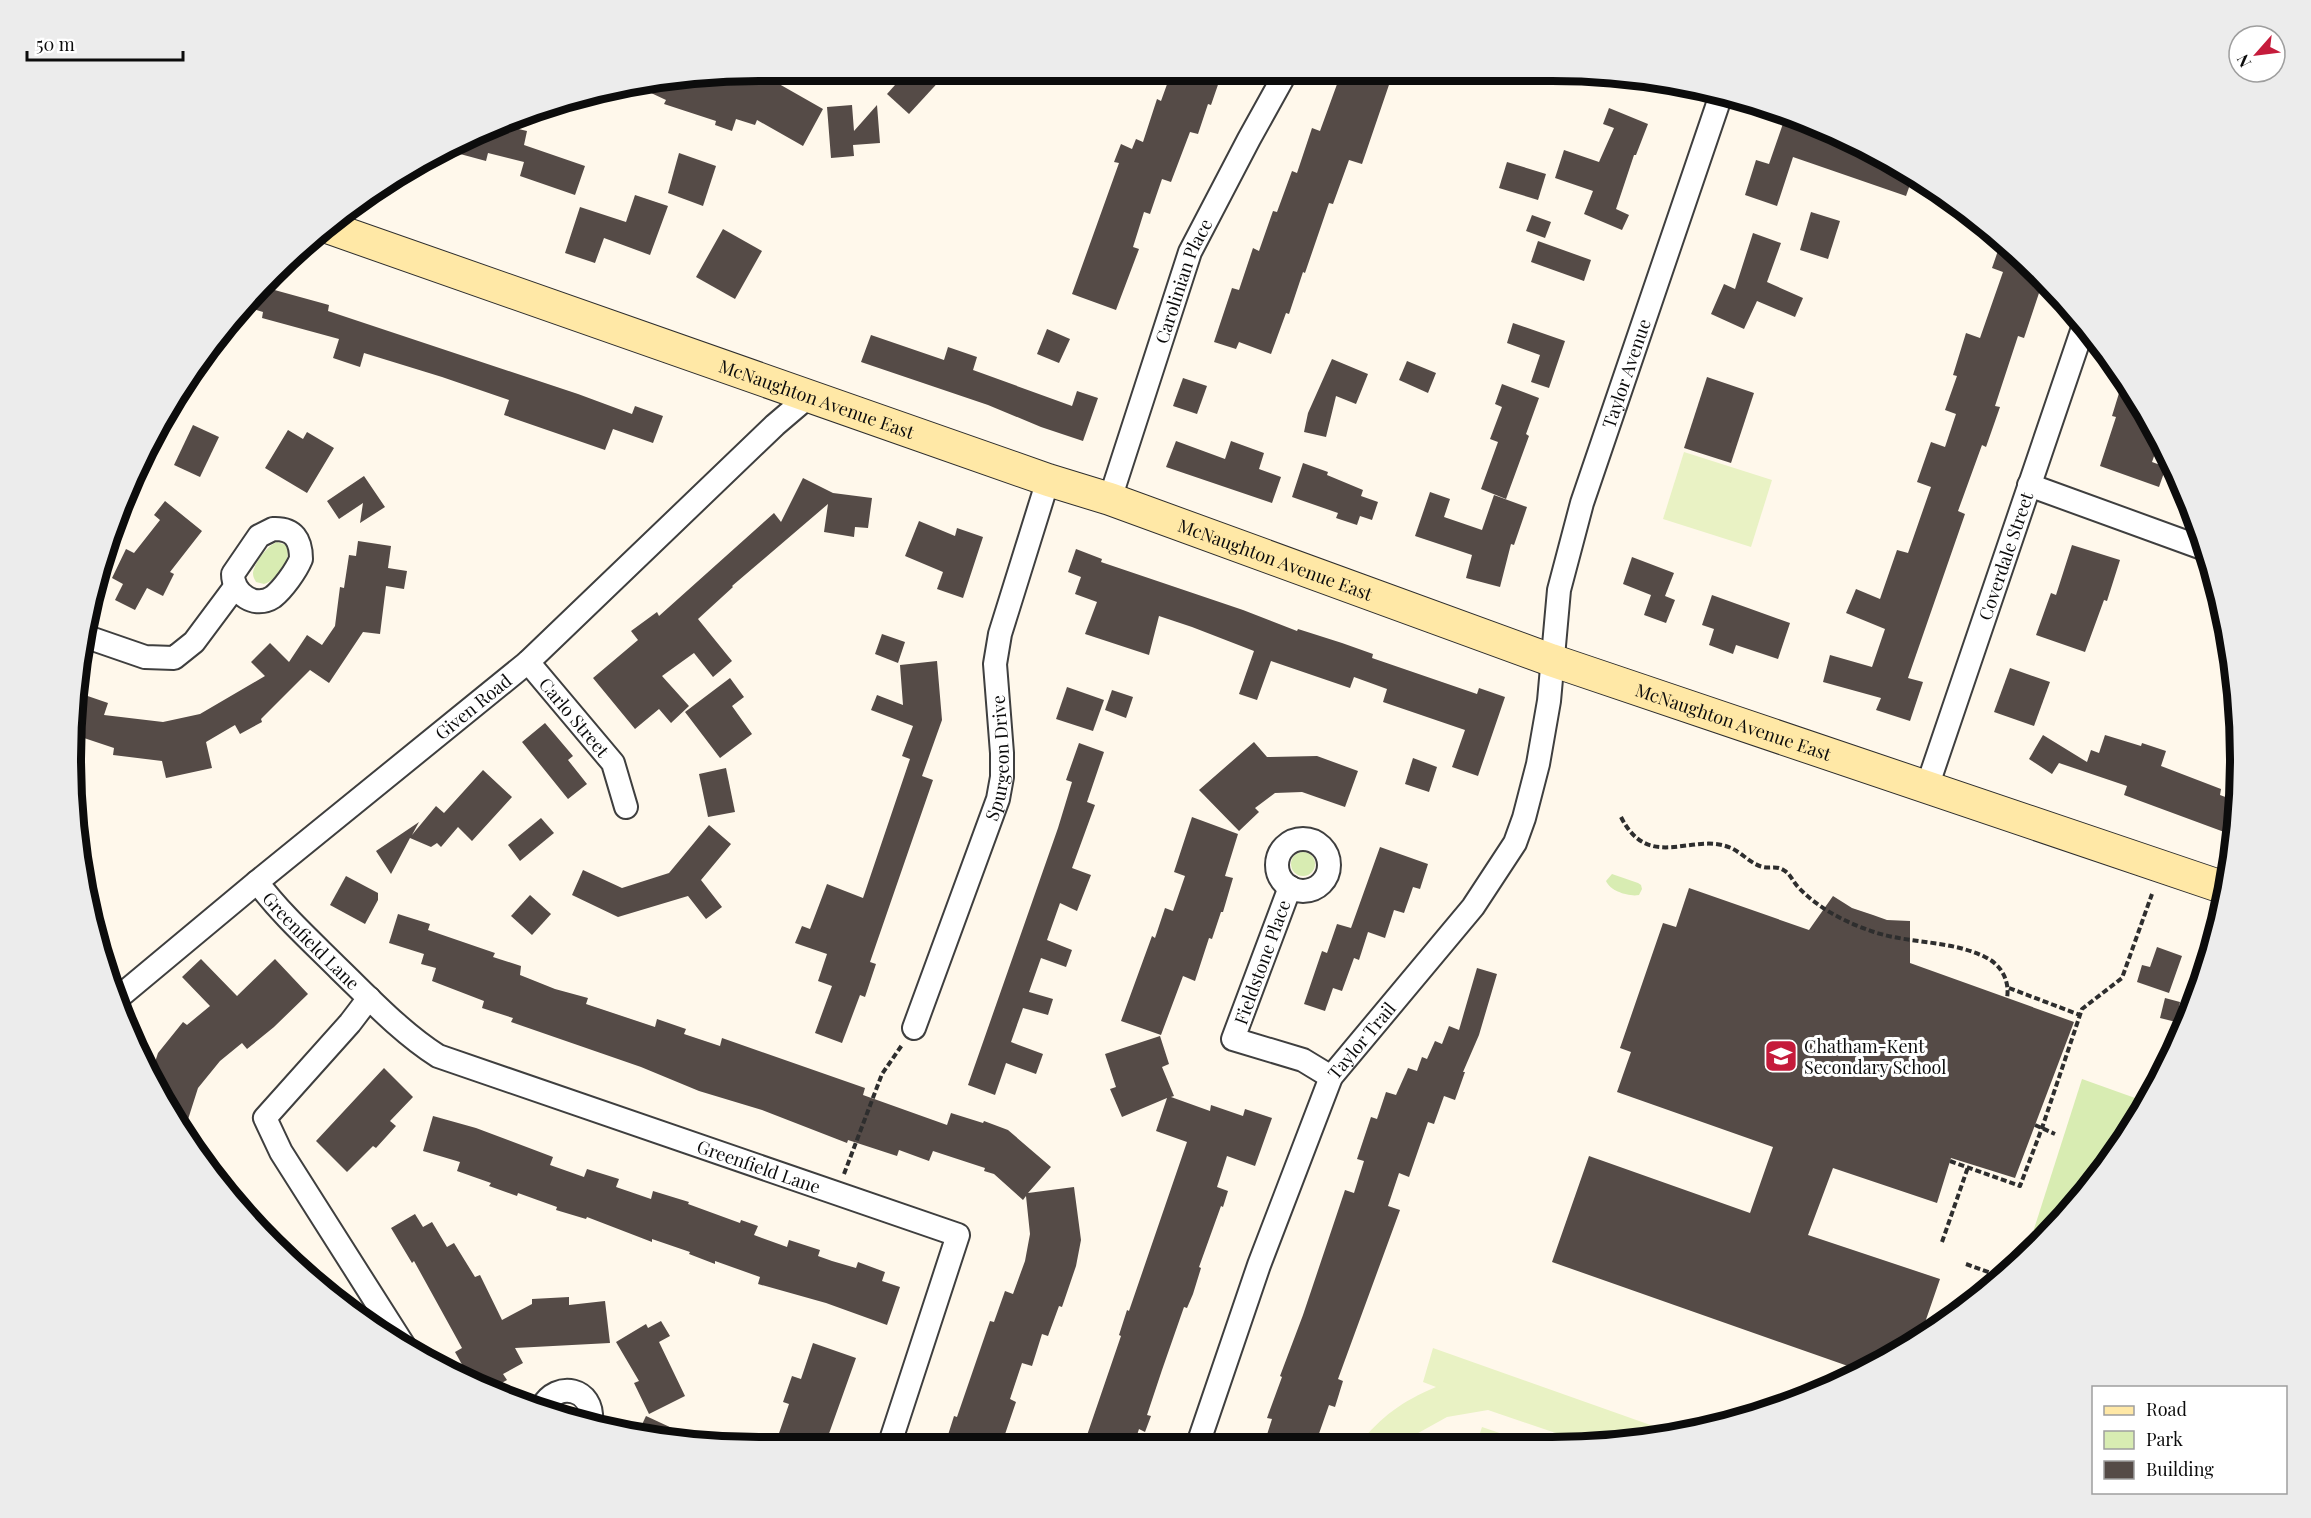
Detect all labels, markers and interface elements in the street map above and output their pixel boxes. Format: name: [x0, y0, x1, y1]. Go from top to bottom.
scale bar: [27, 24, 183, 62]
north arrow: [2227, 24, 2287, 84]
text: 50 m: [36, 32, 75, 56]
text: N: [2231, 51, 2255, 71]
street label: Carolinian Place: [1149, 214, 1217, 347]
street label: Taylor Avenue: [1596, 316, 1656, 431]
street label: McNaughton Avenue East: [716, 354, 918, 444]
street label: Coverdale Street: [1973, 488, 2039, 623]
street label: McNaughton Avenue East: [1175, 513, 1376, 606]
street label: Given Road: [430, 668, 517, 745]
street label: Carlo Street: [534, 672, 615, 762]
street label: McNaughton Avenue East: [1632, 677, 1835, 766]
street label: Spurgeon Drive: [979, 694, 1015, 824]
street label: Greenfield Lane: [257, 886, 365, 995]
street label: Fieldstone Place: [1228, 896, 1296, 1028]
street label: Taylor Trail: [1322, 997, 1401, 1084]
place label: Chatham-Kent Secondary School: [1804, 1034, 1946, 1079]
school or university icon: Chatham-Kent Secondary School: [1763, 1038, 1799, 1074]
street label: Greenfield Lane: [694, 1134, 824, 1199]
legend: [2092, 1386, 2287, 1494]
text: Road: [2146, 1397, 2187, 1421]
text: Park: [2146, 1427, 2183, 1451]
text: Building: [2146, 1457, 2214, 1481]

